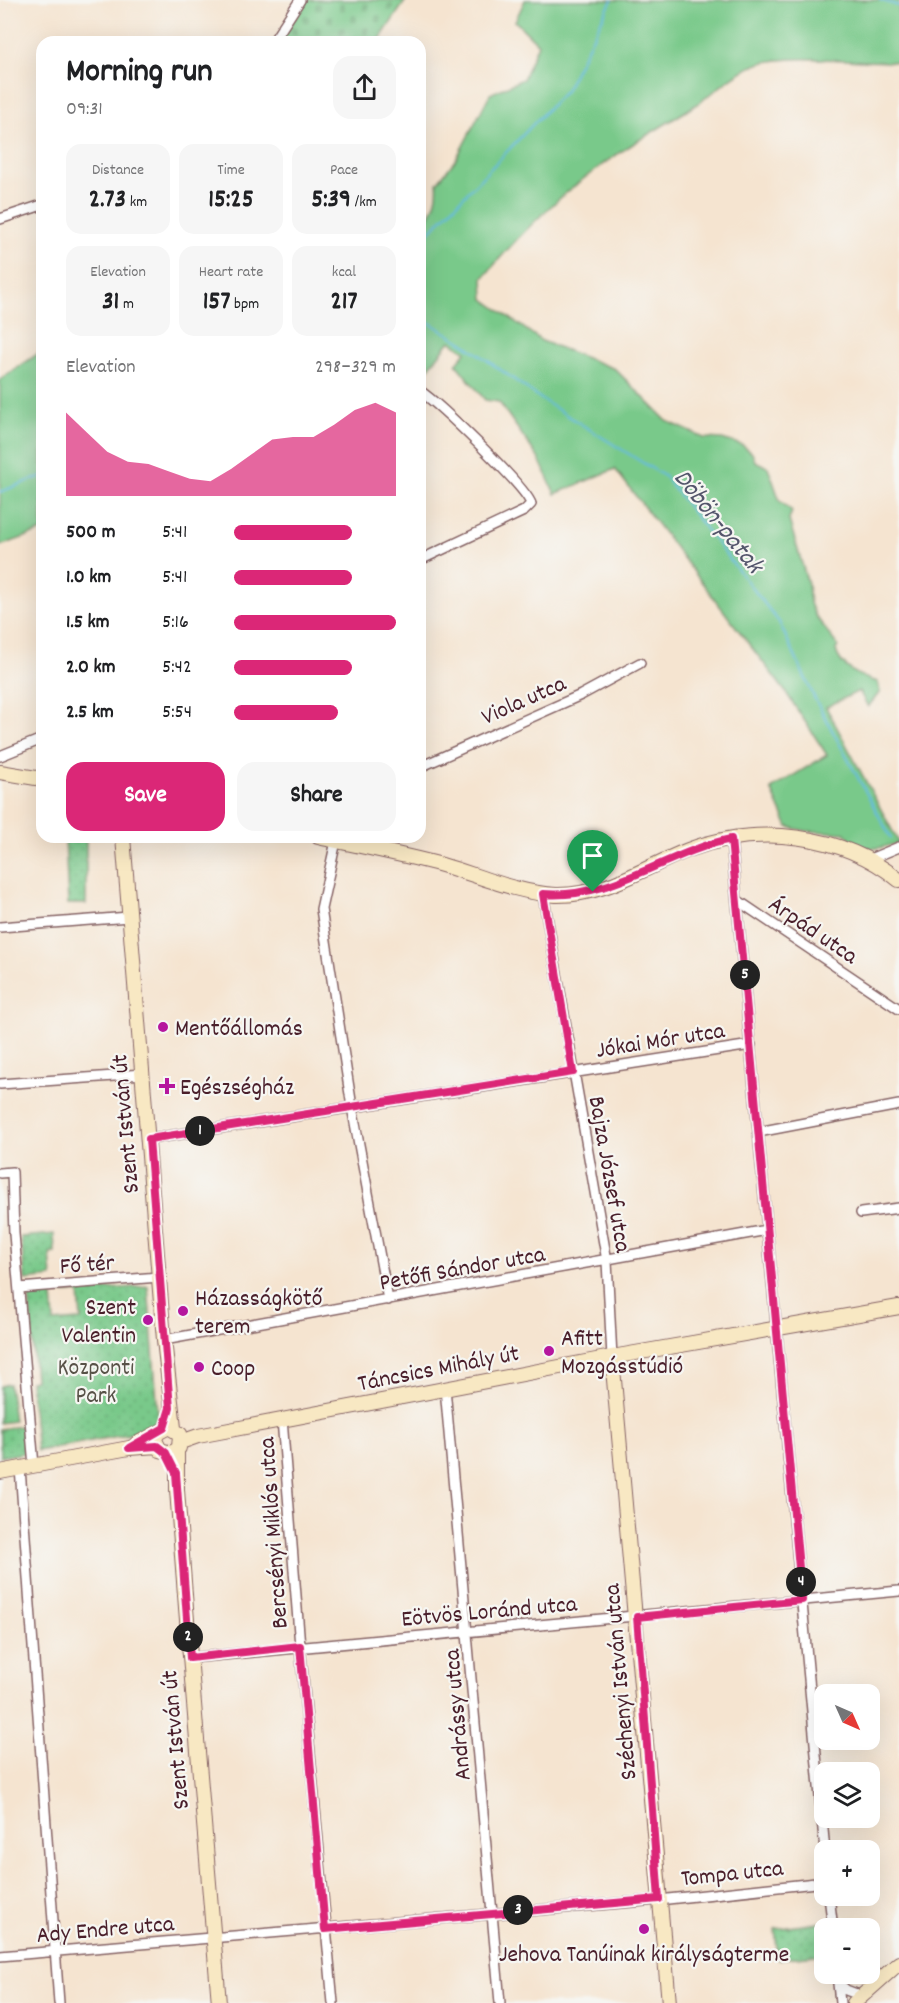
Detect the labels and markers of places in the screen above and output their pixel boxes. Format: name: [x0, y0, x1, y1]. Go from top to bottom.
pin: [567, 830, 618, 892]
pin: 5: [730, 960, 760, 990]
place label: Mentőállomás: [175, 1013, 303, 1047]
marker: Mentőállomás: [156, 1020, 170, 1034]
place label: Egészségház: [180, 1072, 294, 1106]
marker: Egészségház: [158, 1077, 176, 1095]
pin: 1: [185, 1116, 215, 1146]
place label: Házasságkötő terem: [195, 1283, 323, 1345]
place label: Szent Valentin: [62, 1292, 136, 1354]
marker: Házasságkötő terem: [176, 1304, 190, 1318]
marker: Szent Valentin: [141, 1313, 155, 1327]
place label: Afitt Mozgásstúdió: [561, 1323, 683, 1385]
marker: Afitt Mozgásstúdió: [542, 1344, 556, 1358]
place label: Coop: [211, 1353, 255, 1387]
marker: Coop: [192, 1360, 206, 1374]
pin: 4: [786, 1567, 816, 1597]
pin: 2: [173, 1622, 203, 1652]
pin: 3: [503, 1895, 533, 1925]
marker: Jehova Tanúinak királyságterme: [637, 1922, 651, 1936]
place label: Jehova Tanúinak királyságterme: [499, 1939, 789, 1973]

